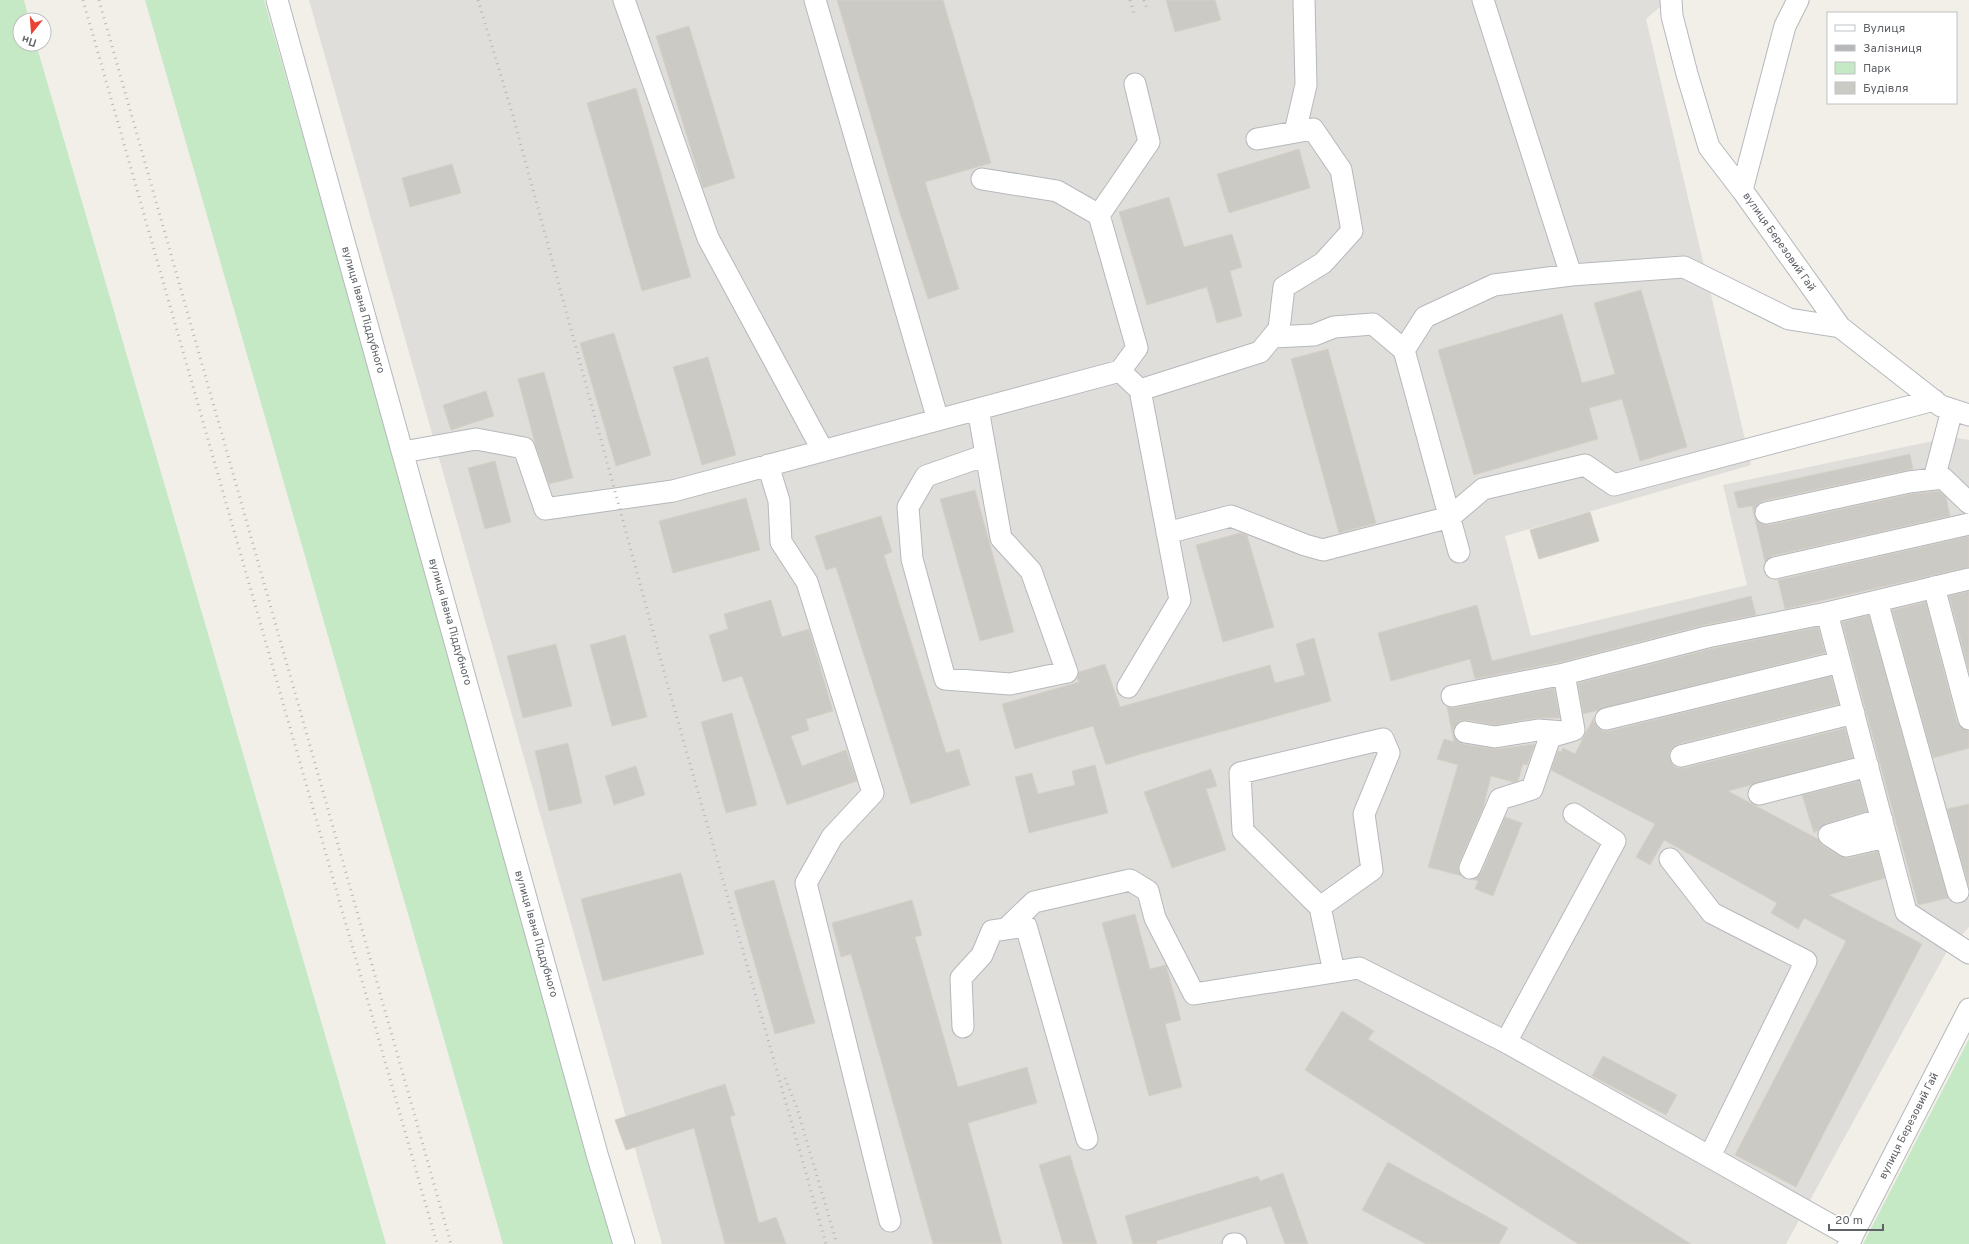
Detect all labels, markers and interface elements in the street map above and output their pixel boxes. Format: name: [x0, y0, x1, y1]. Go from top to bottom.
north arrow: [12, 12, 52, 52]
legend: [1827, 12, 1957, 104]
text: Вулиця: [1863, 21, 1905, 37]
text: Пн: [20, 32, 39, 49]
text: Залізниця: [1863, 41, 1922, 57]
text: Парк: [1863, 61, 1891, 77]
text: Будівля: [1863, 81, 1909, 97]
street label: вулиця Березовий Гай: [1740, 190, 1818, 294]
street label: вулиця Івана Піддубного: [338, 245, 388, 375]
street label: вулиця Івана Піддубного: [425, 557, 475, 687]
street label: вулиця Івана Піддубного: [511, 869, 561, 999]
street label: вулиця Березовий Гай: [1876, 1070, 1942, 1182]
scale bar: [1829, 1206, 1883, 1232]
text: 20 m: [1835, 1213, 1863, 1229]

